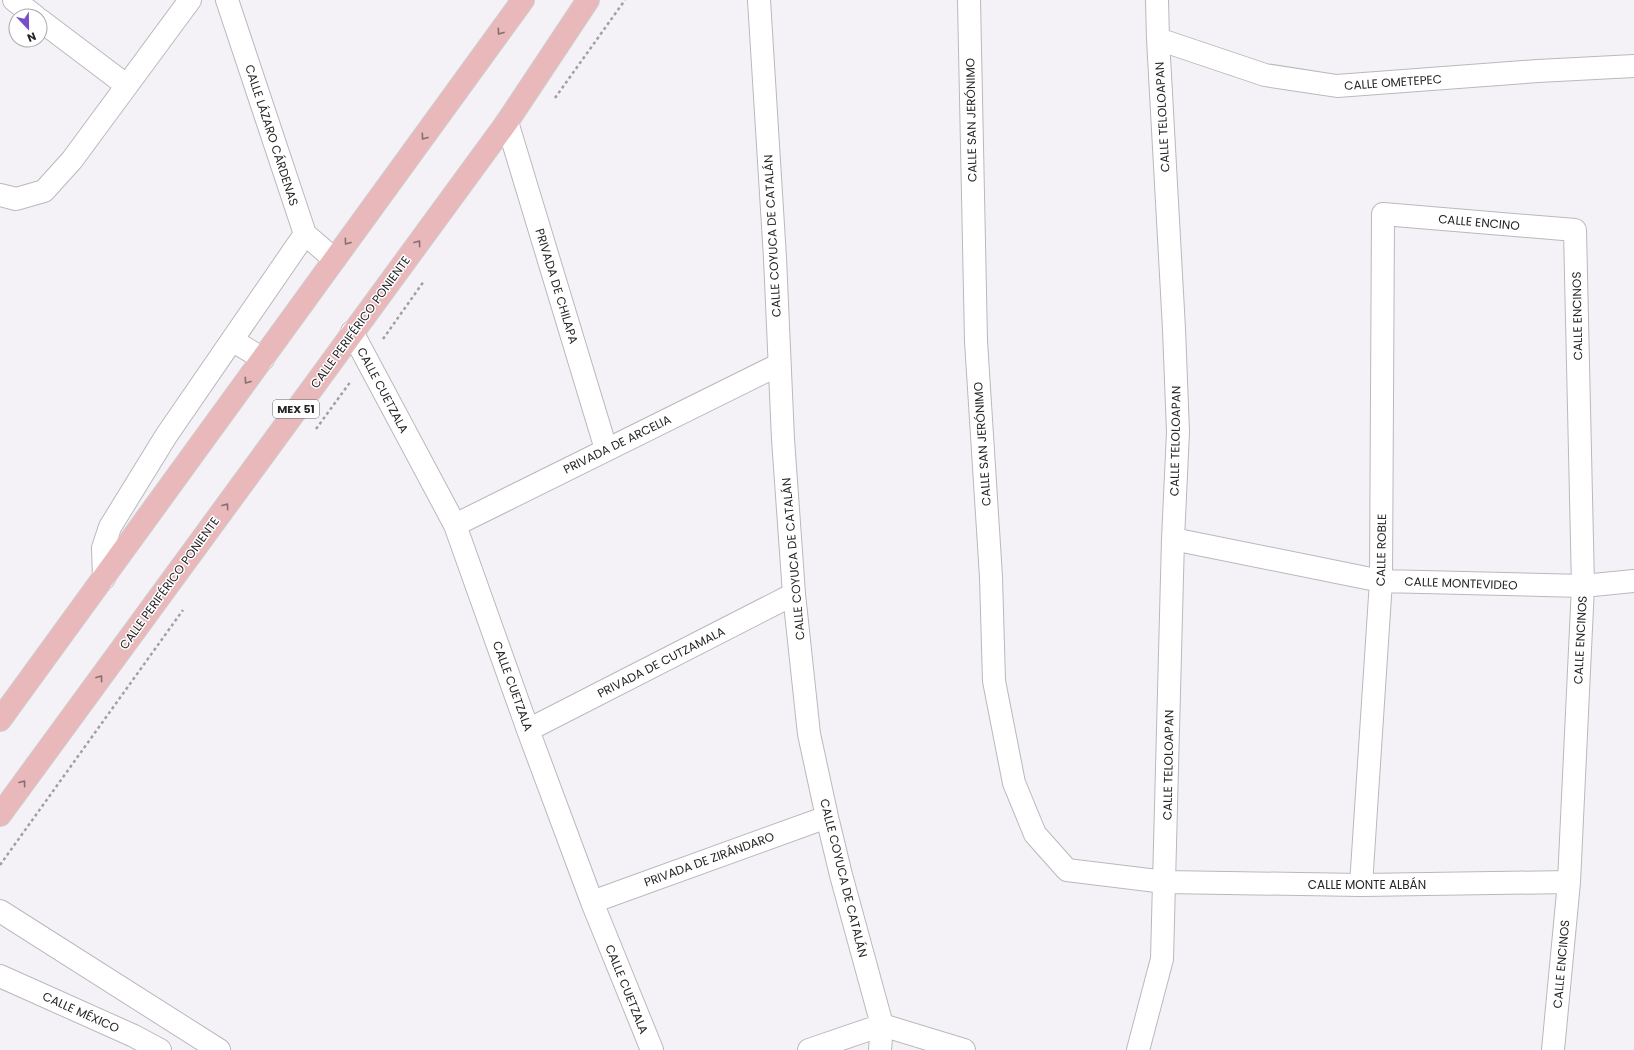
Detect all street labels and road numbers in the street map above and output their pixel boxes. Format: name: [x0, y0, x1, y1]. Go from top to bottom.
street label: CALLE SAN JERÓNIMO: [961, 58, 981, 182]
street label: CALLE TELOLOAPAN: [1151, 61, 1173, 173]
street label: CALLE LÁZARO CÁRDENAS: [241, 62, 303, 208]
street label: CALLE OMETEPEC: [1344, 70, 1442, 94]
street label: CALLE COYUCA DE CATALÁN: [759, 154, 785, 318]
street label: CALLE ENCINO: [1438, 210, 1520, 234]
street label: PRIVADA DE CHILAPA: [531, 226, 583, 346]
street label: CALLE PERIFÉRICO PONIENTE: [306, 252, 414, 392]
street label: CALLE ENCINOS: [1568, 271, 1586, 361]
street label: CALLE CUETZALA: [353, 344, 413, 436]
street label: CALLE SAN JERÓNIMO: [969, 381, 995, 507]
street label: CALLE TELOLOAPAN: [1166, 386, 1184, 496]
road number: MEX 51: [273, 400, 319, 418]
street label: PRIVADA DE ARCELIA: [560, 410, 674, 478]
street label: CALLE COYUCA DE CATALÁN: [777, 477, 809, 641]
street label: CALLE PERIFÉRICO PONIENTE: [115, 513, 223, 653]
street label: CALLE ROBLE: [1372, 514, 1390, 586]
street label: CALLE MONTEVIDEO: [1404, 573, 1518, 593]
street label: CALLE ENCINOS: [1569, 595, 1591, 685]
street label: PRIVADA DE CUTZAMALA: [594, 622, 728, 702]
street label: CALLE CUETZALA: [489, 638, 537, 734]
street label: CALLE TELOLOAPAN: [1159, 710, 1177, 820]
street label: CALLE COYUCA DE CATALÁN: [816, 797, 872, 959]
street label: PRIVADA DE ZIRÁNDARO: [641, 827, 777, 891]
street label: CALLE MONTE ALBÁN: [1308, 876, 1426, 893]
street label: CALLE ENCINOS: [1549, 919, 1573, 1009]
street label: CALLE CUETZALA: [601, 942, 653, 1036]
street label: CALLE MÉXICO: [40, 987, 122, 1037]

